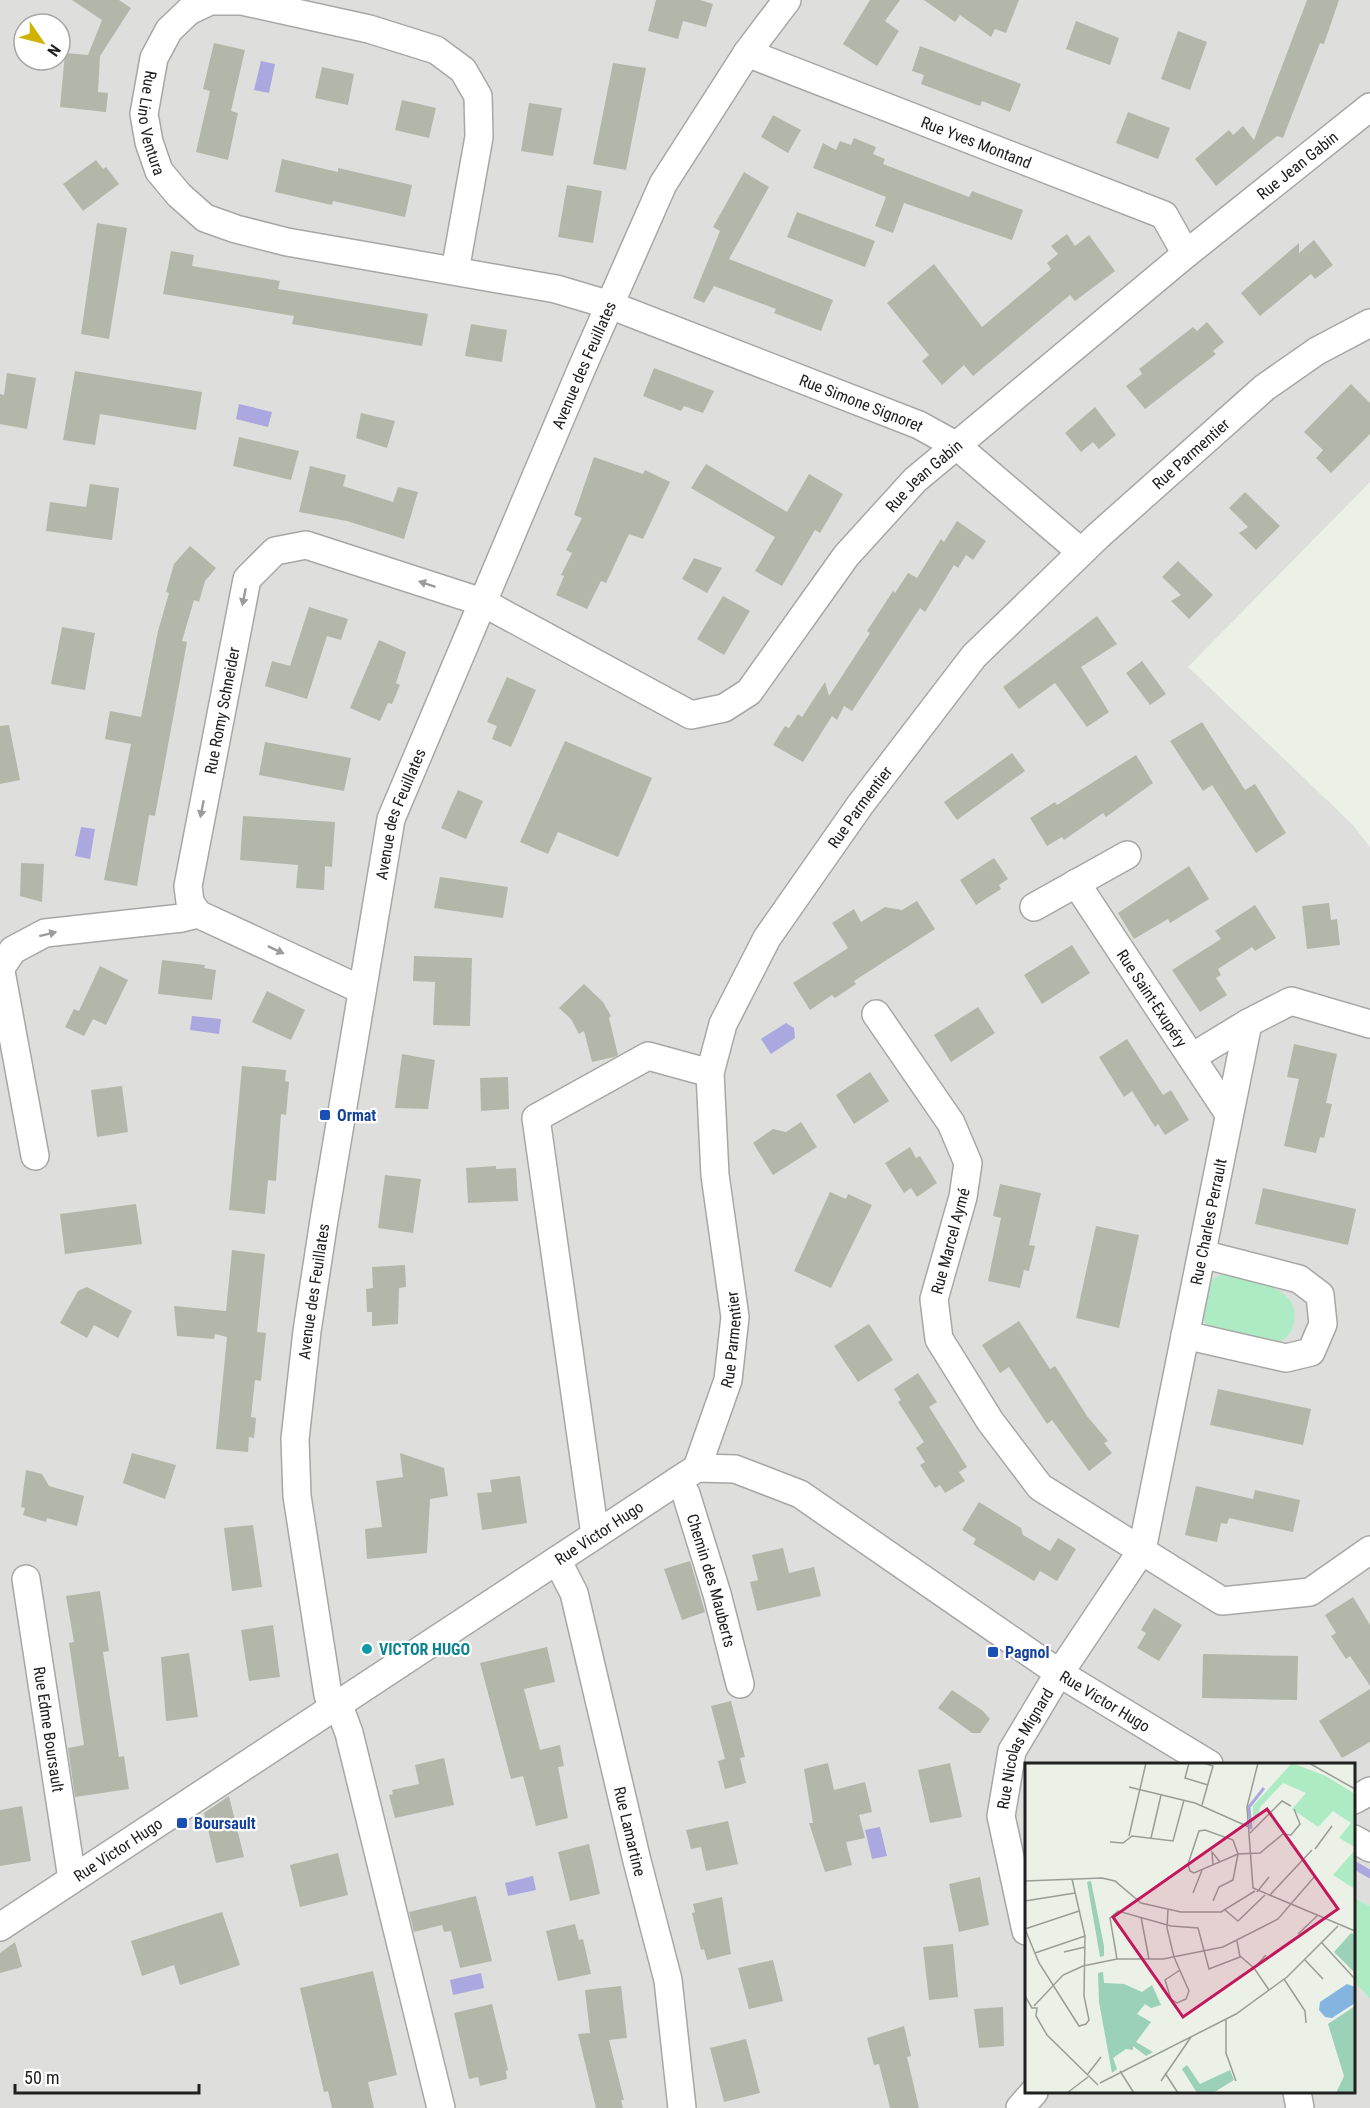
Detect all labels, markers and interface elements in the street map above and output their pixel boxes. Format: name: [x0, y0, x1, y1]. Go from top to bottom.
north arrow: [12, 12, 72, 72]
text: N: [43, 41, 64, 60]
street label: Rue Lino Ventura: [134, 69, 169, 178]
street label: Rue Yves Montand: [918, 113, 1034, 173]
street label: Rue Jean Gabin: [1253, 127, 1342, 204]
street label: Avenue des Feuillates: [548, 298, 620, 432]
street label: Rue Simone Signoret: [797, 370, 927, 436]
street label: Rue Parmentier: [1148, 414, 1233, 493]
street label: Rue Jean Gabin: [882, 436, 966, 516]
one-way arrow: [418, 579, 436, 588]
one-way arrow: [239, 587, 248, 606]
street label: Rue Romy Schneider: [201, 645, 244, 776]
street label: Avenue des Feuillates: [372, 746, 430, 881]
street label: Rue Parmentier: [824, 762, 896, 852]
one-way arrow: [197, 799, 206, 818]
one-way arrow: [39, 929, 57, 939]
one-way arrow: [267, 945, 284, 954]
street label: Rue Saint-Exupéry: [1113, 946, 1191, 1051]
place label: Ormat: [337, 1106, 376, 1125]
marker: Ormat: [318, 1108, 332, 1122]
street label: Rue Charles Perrault: [1187, 1157, 1231, 1287]
street label: Rue Marcel Aymé: [927, 1186, 974, 1296]
street label: Avenue des Feuillates: [295, 1222, 333, 1360]
street label: Rue Parmentier: [717, 1290, 745, 1391]
street label: Rue Victor Hugo: [551, 1497, 647, 1569]
street label: Chemin des Mauberts: [683, 1512, 739, 1649]
place label: VICTOR HUGO: [379, 1640, 470, 1659]
marker: VICTOR HUGO: [360, 1642, 374, 1656]
place label: Pagnol: [1005, 1643, 1049, 1662]
marker: Pagnol: [986, 1645, 1000, 1659]
street label: Rue Edme Boursault: [30, 1665, 68, 1794]
street label: Rue Victor Hugo: [1056, 1667, 1153, 1736]
street label: Rue Nicolas Mignard: [993, 1685, 1057, 1811]
inset map: [1025, 1763, 1355, 2093]
street label: Rue Lamartine: [610, 1785, 650, 1878]
street label: Rue Victor Hugo: [70, 1814, 166, 1886]
place label: Boursault: [194, 1814, 256, 1833]
marker: Boursault: [175, 1816, 189, 1830]
scale bar: [15, 2057, 200, 2095]
text: 50 m: [24, 2067, 59, 2088]

